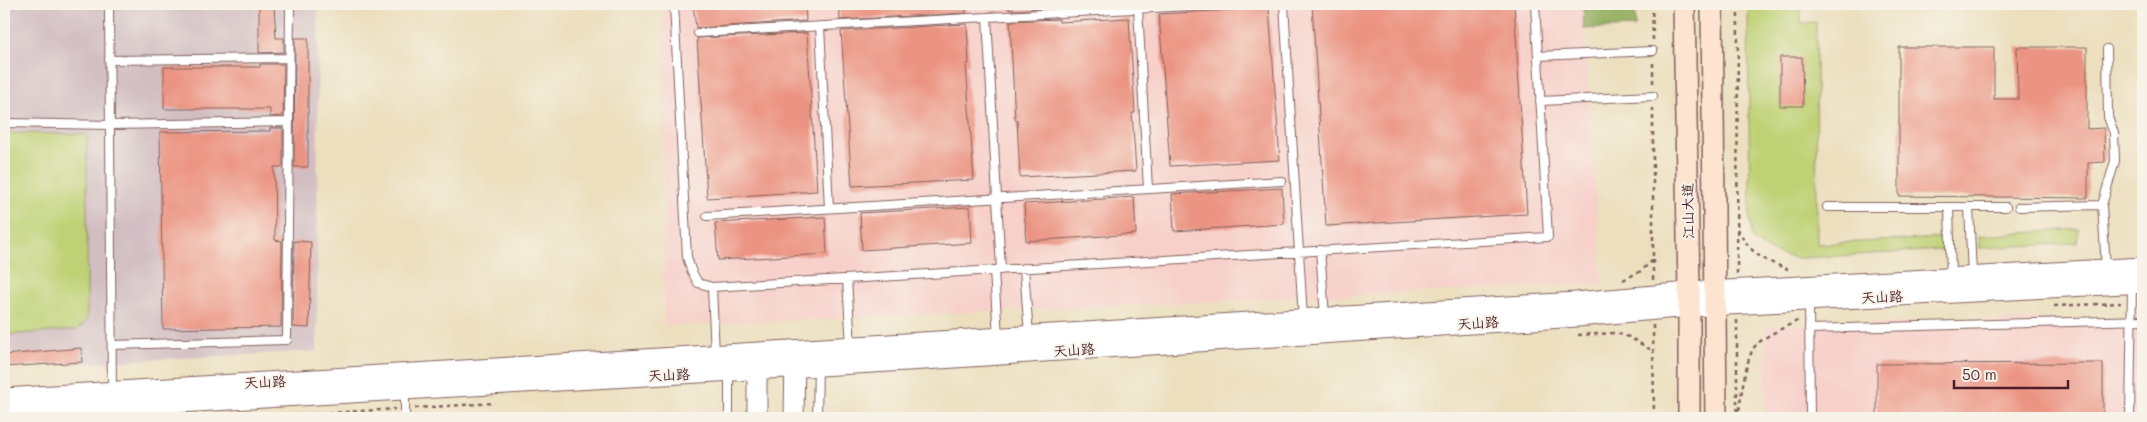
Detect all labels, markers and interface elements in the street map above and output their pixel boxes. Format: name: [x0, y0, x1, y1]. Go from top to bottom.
street label: 江山大道: [1678, 183, 1697, 239]
street label: 天山路: [1861, 286, 1903, 307]
street label: 天山路: [1456, 312, 1500, 333]
street label: 天山路: [1052, 339, 1096, 360]
scale bar: [1954, 357, 2068, 389]
street label: 天山路: [648, 364, 690, 385]
text: 50 m: [1962, 364, 1997, 384]
street label: 天山路: [244, 371, 286, 392]

